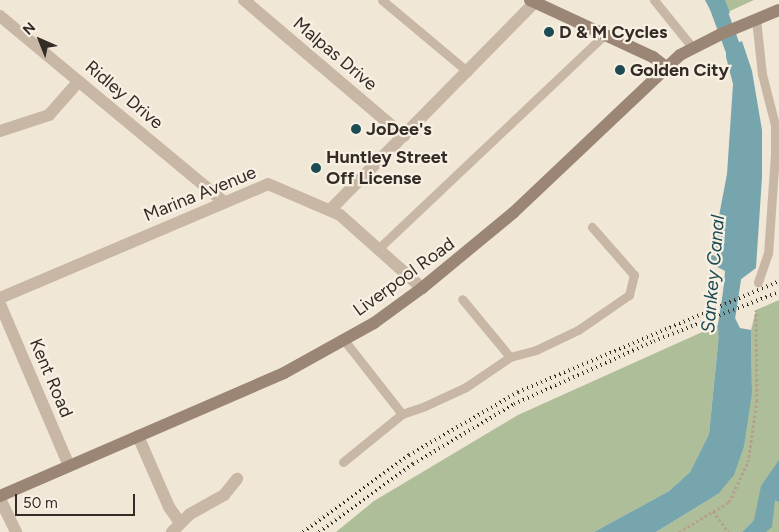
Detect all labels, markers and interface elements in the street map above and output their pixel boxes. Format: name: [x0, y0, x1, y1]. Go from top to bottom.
street label: Malpas Drive: [289, 13, 381, 95]
north arrow: [15, 15, 65, 65]
text: N: [19, 19, 39, 39]
place label: D & M Cycles: [559, 21, 667, 43]
marker: D & M Cycles: [543, 26, 555, 38]
street label: Ridley Drive: [81, 56, 167, 134]
place label: Golden City: [630, 59, 729, 81]
marker: Golden City: [614, 64, 626, 76]
place label: JoDee's: [366, 118, 432, 140]
marker: JoDee's: [350, 123, 362, 135]
place label: Huntley Street Off License: [326, 147, 448, 190]
street label: Marina Avenue: [141, 162, 259, 226]
marker: Huntley Street Off License: [310, 162, 322, 174]
water label: Sankey Canal: [696, 214, 730, 334]
street label: Liverpool Road: [349, 233, 459, 321]
street label: Kent Road: [25, 335, 77, 421]
scale bar: [18, 484, 138, 516]
text: 50 m: [23, 494, 58, 512]

